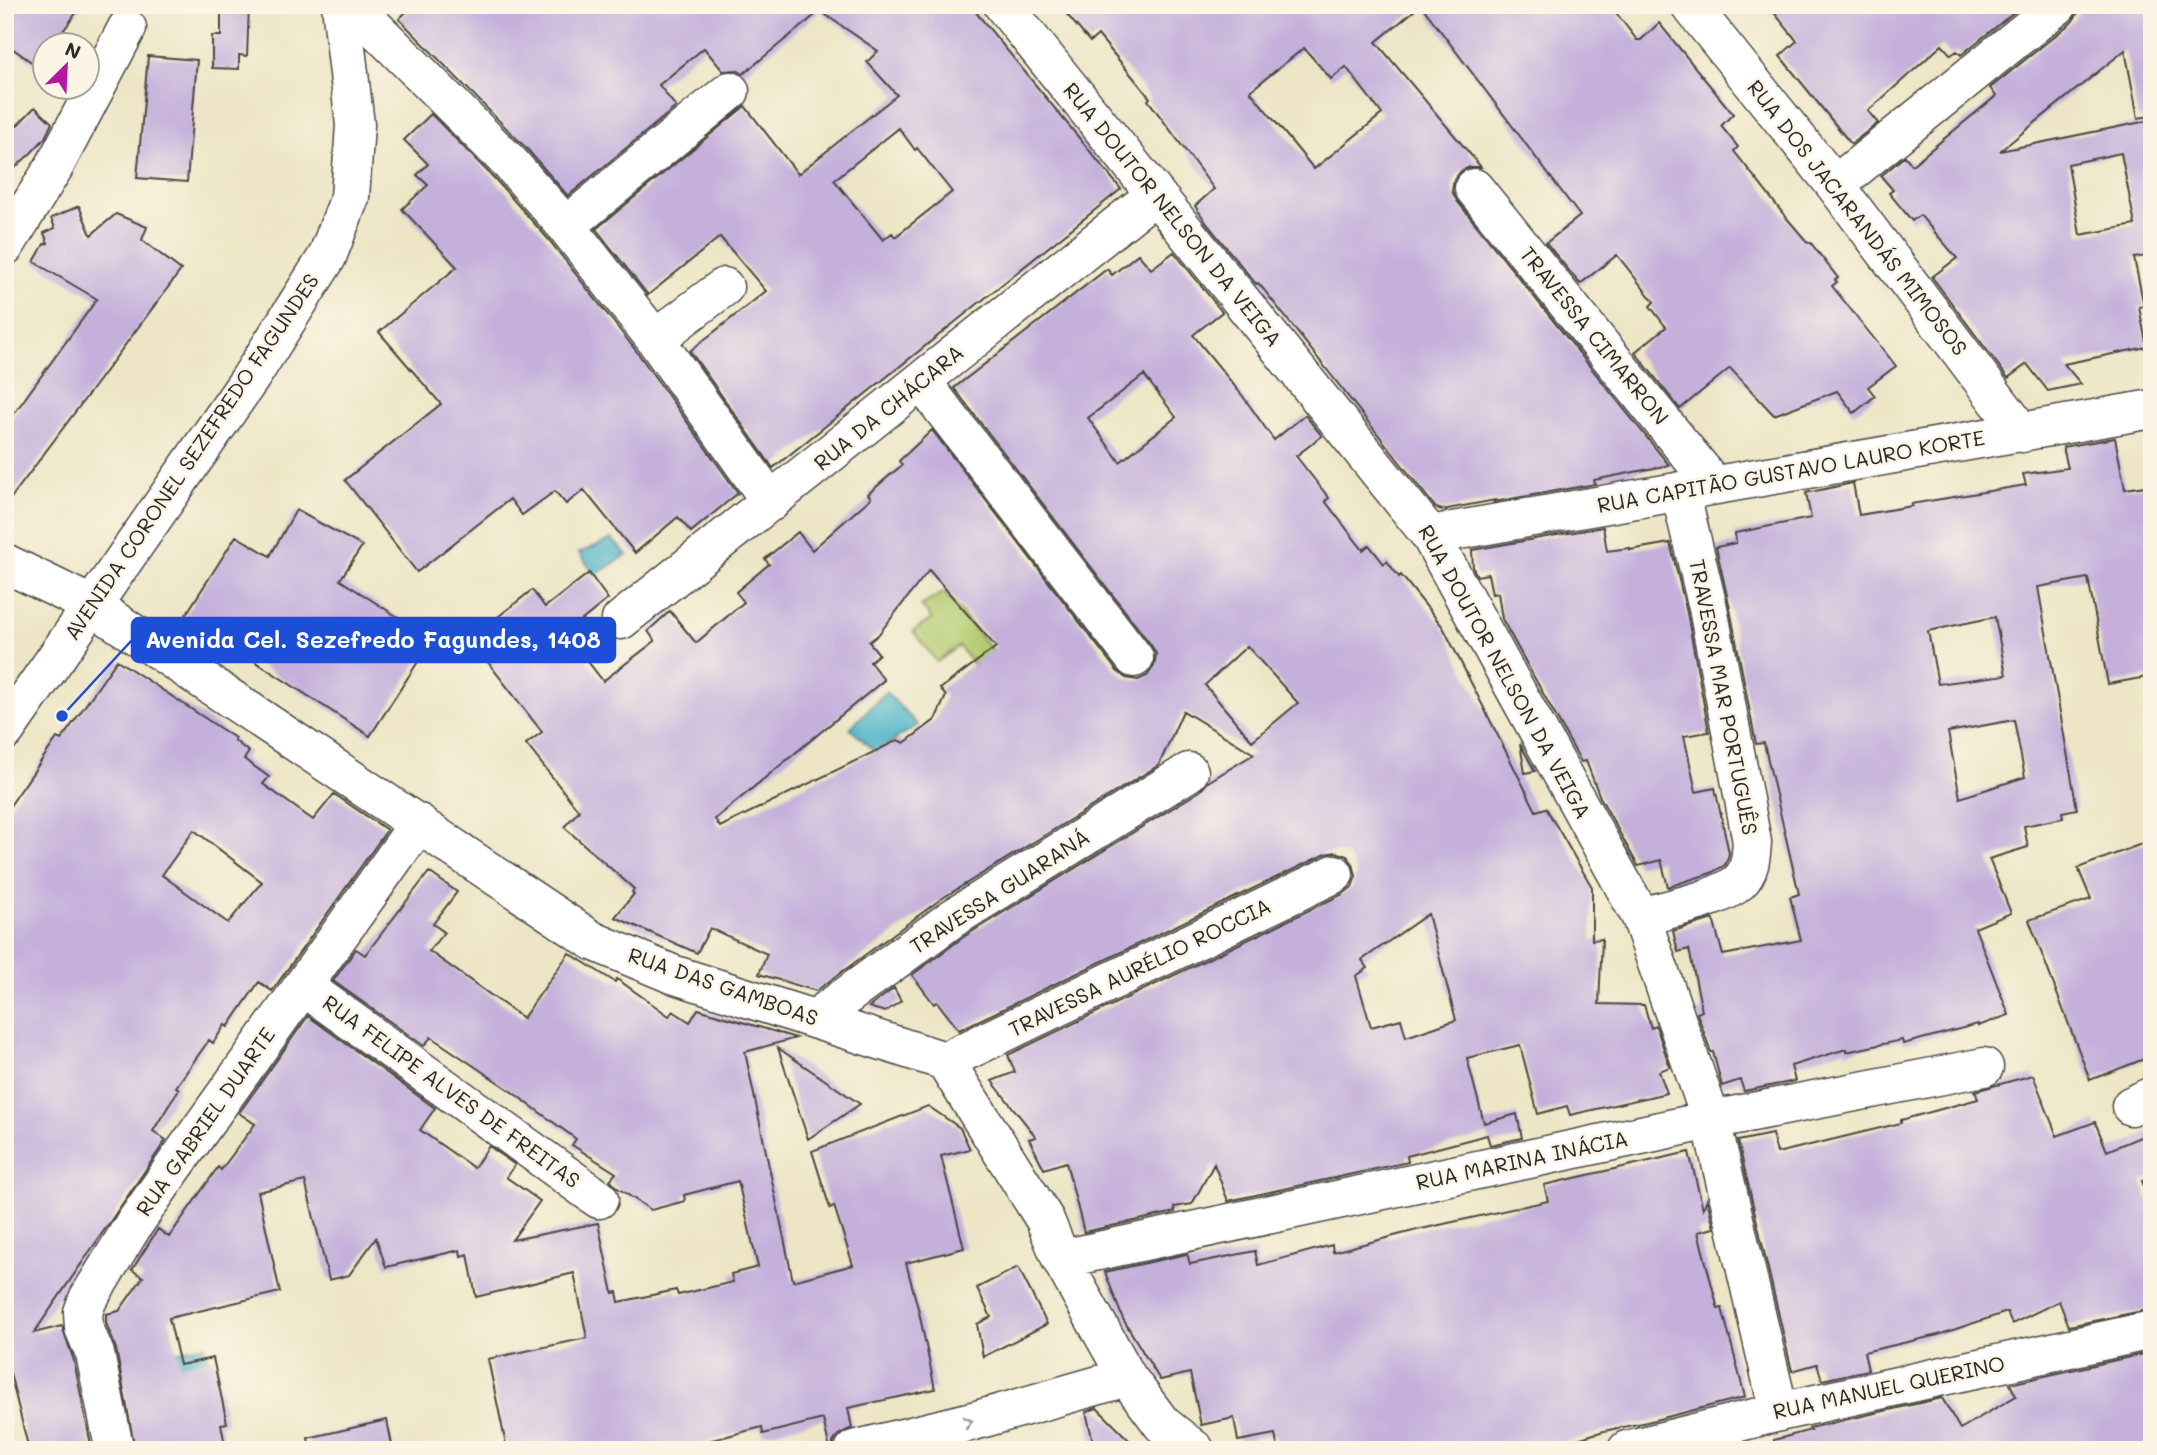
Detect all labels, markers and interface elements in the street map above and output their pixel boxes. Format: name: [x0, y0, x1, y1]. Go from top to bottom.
north arrow: [32, 32, 102, 102]
text: N: [61, 36, 85, 64]
street label: RUA DOS JACARANDÁS MIMOSOS: [1742, 74, 1974, 360]
street label: RUA DOUTOR NELSON DA VEIGA: [1058, 77, 1288, 352]
street label: TRAVESSA CIMARRON: [1515, 240, 1675, 430]
street label: AVENIDA CORONEL SEZEFREDO FAGUNDES: [57, 268, 324, 645]
street label: RUA DA CHÁCARA: [808, 338, 968, 476]
street label: RUA CAPITÃO GUSTAVO LAURO KORTE: [1595, 423, 1987, 518]
street label: RUA DOUTOR NELSON DA VEIGA: [1413, 520, 1598, 823]
street label: TRAVESSA MAR PORTUGUÊS: [1684, 556, 1764, 837]
callout: Avenida Cel. Sezefredo Fagundes, 1408: [132, 618, 615, 662]
text: Avenida Cel. Sezefredo Fagundes, 1408: [145, 624, 601, 654]
street label: TRAVESSA GUARANÁ: [904, 822, 1094, 959]
street label: TRAVESSA AURÉLIO ROCCIA: [1004, 891, 1275, 1042]
street label: RUA DAS GAMBOAS: [625, 940, 822, 1031]
street label: RUA FELIPE ALVES DE FREITAS: [318, 988, 586, 1193]
street label: RUA GABRIEL DUARTE: [129, 1021, 280, 1221]
street label: RUA MARINA INÁCIA: [1413, 1124, 1630, 1195]
street label: RUA MANUEL QUERINO: [1770, 1349, 2007, 1424]
one-way arrow: [962, 1416, 974, 1430]

